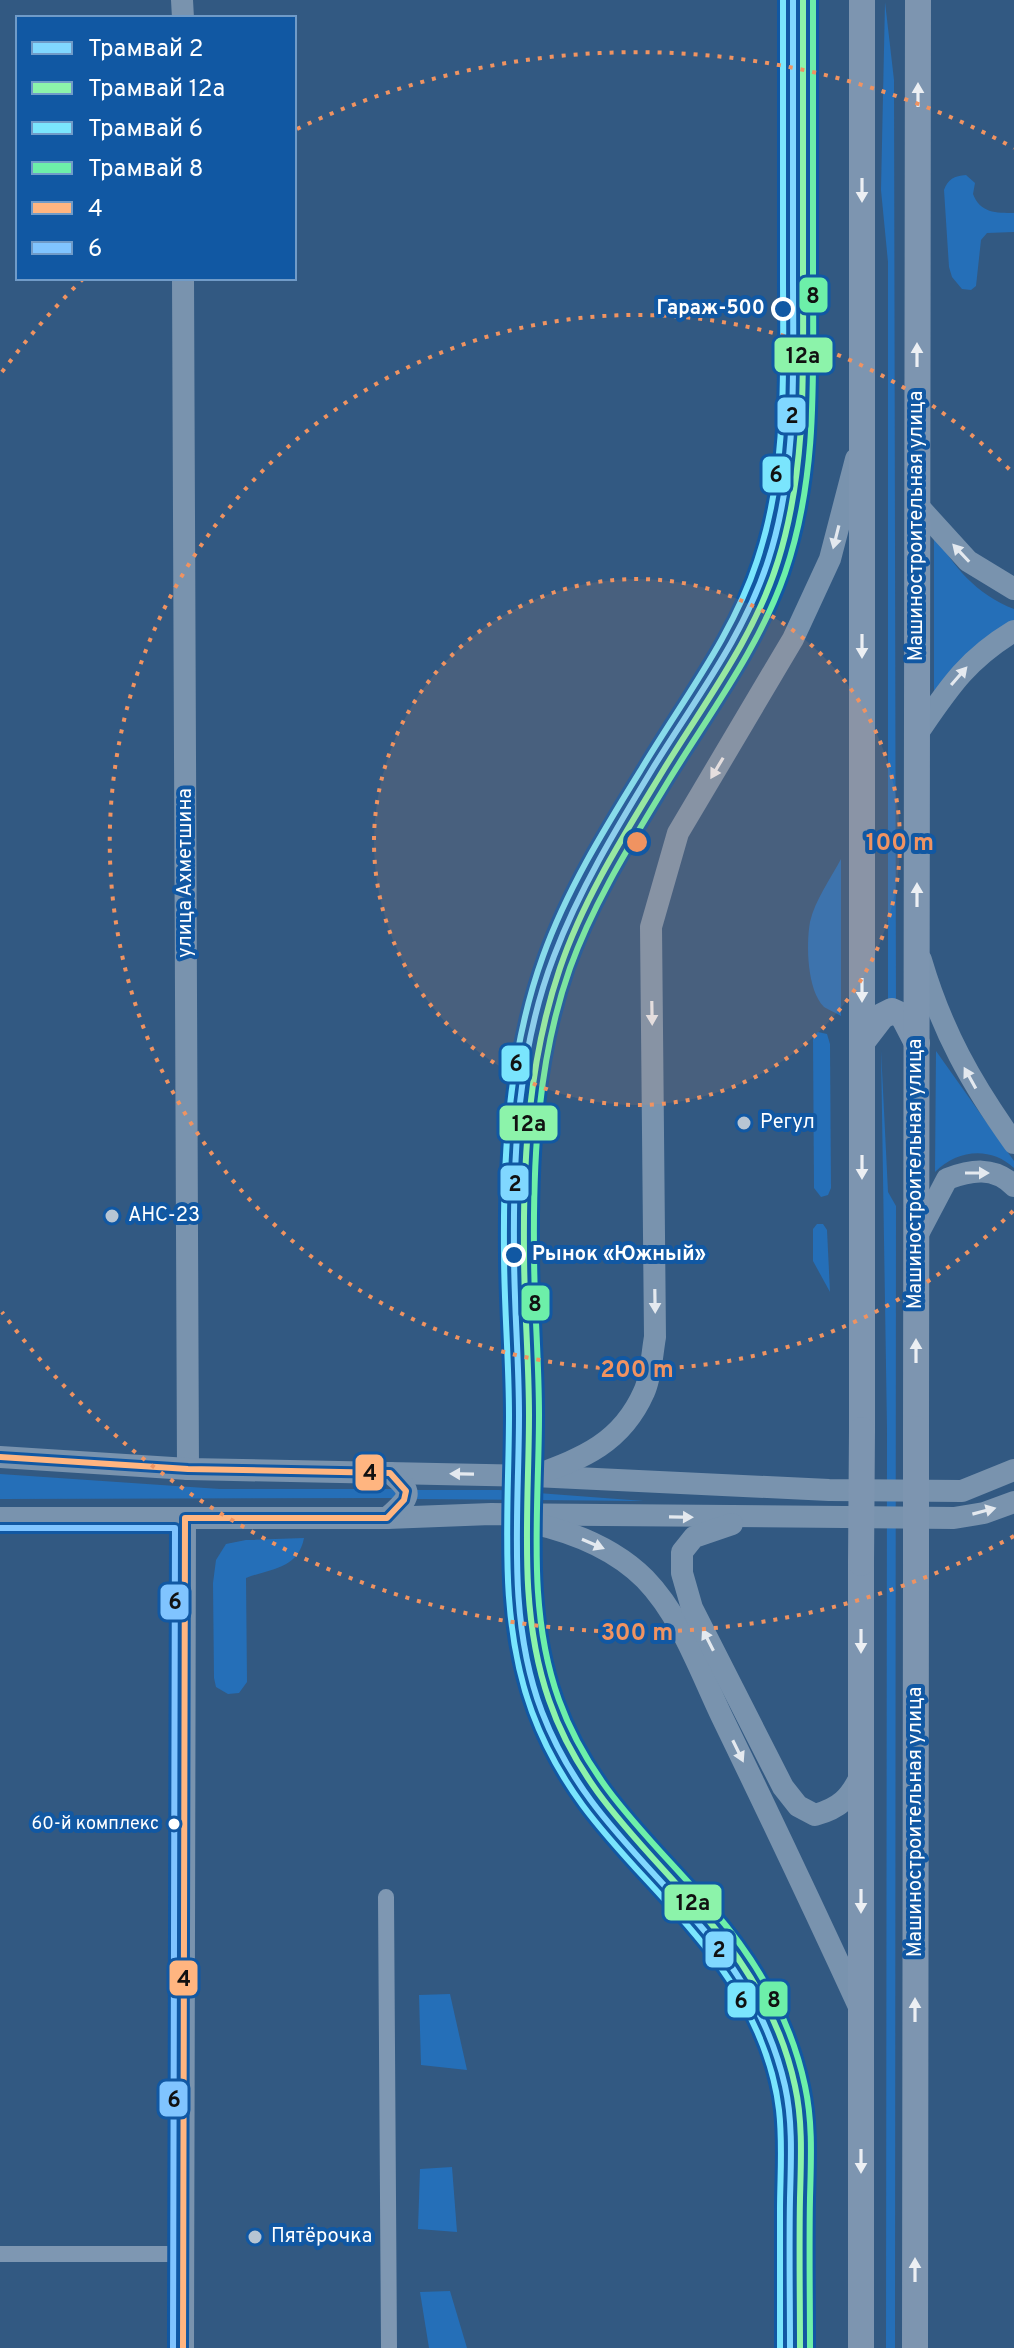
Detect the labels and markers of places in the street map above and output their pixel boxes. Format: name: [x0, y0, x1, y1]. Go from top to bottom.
place label: Гараж-500: [656, 296, 765, 322]
marker: Гараж-500: [772, 298, 794, 320]
centre of rings: [623, 828, 651, 856]
place label: Регул: [760, 1110, 815, 1136]
marker: Регул: [735, 1114, 753, 1132]
place label: АНС-23: [128, 1203, 200, 1229]
marker: АНС-23: [103, 1207, 121, 1225]
place label: Рынок «Южный»: [532, 1242, 706, 1268]
marker: Рынок «Южный»: [503, 1244, 525, 1266]
place label: 60-й комплекс: [32, 1813, 159, 1836]
marker: 60-й комплекс: [166, 1816, 182, 1832]
place label: Пятёрочка: [271, 2224, 372, 2250]
marker: Пятёрочка: [246, 2228, 264, 2246]

